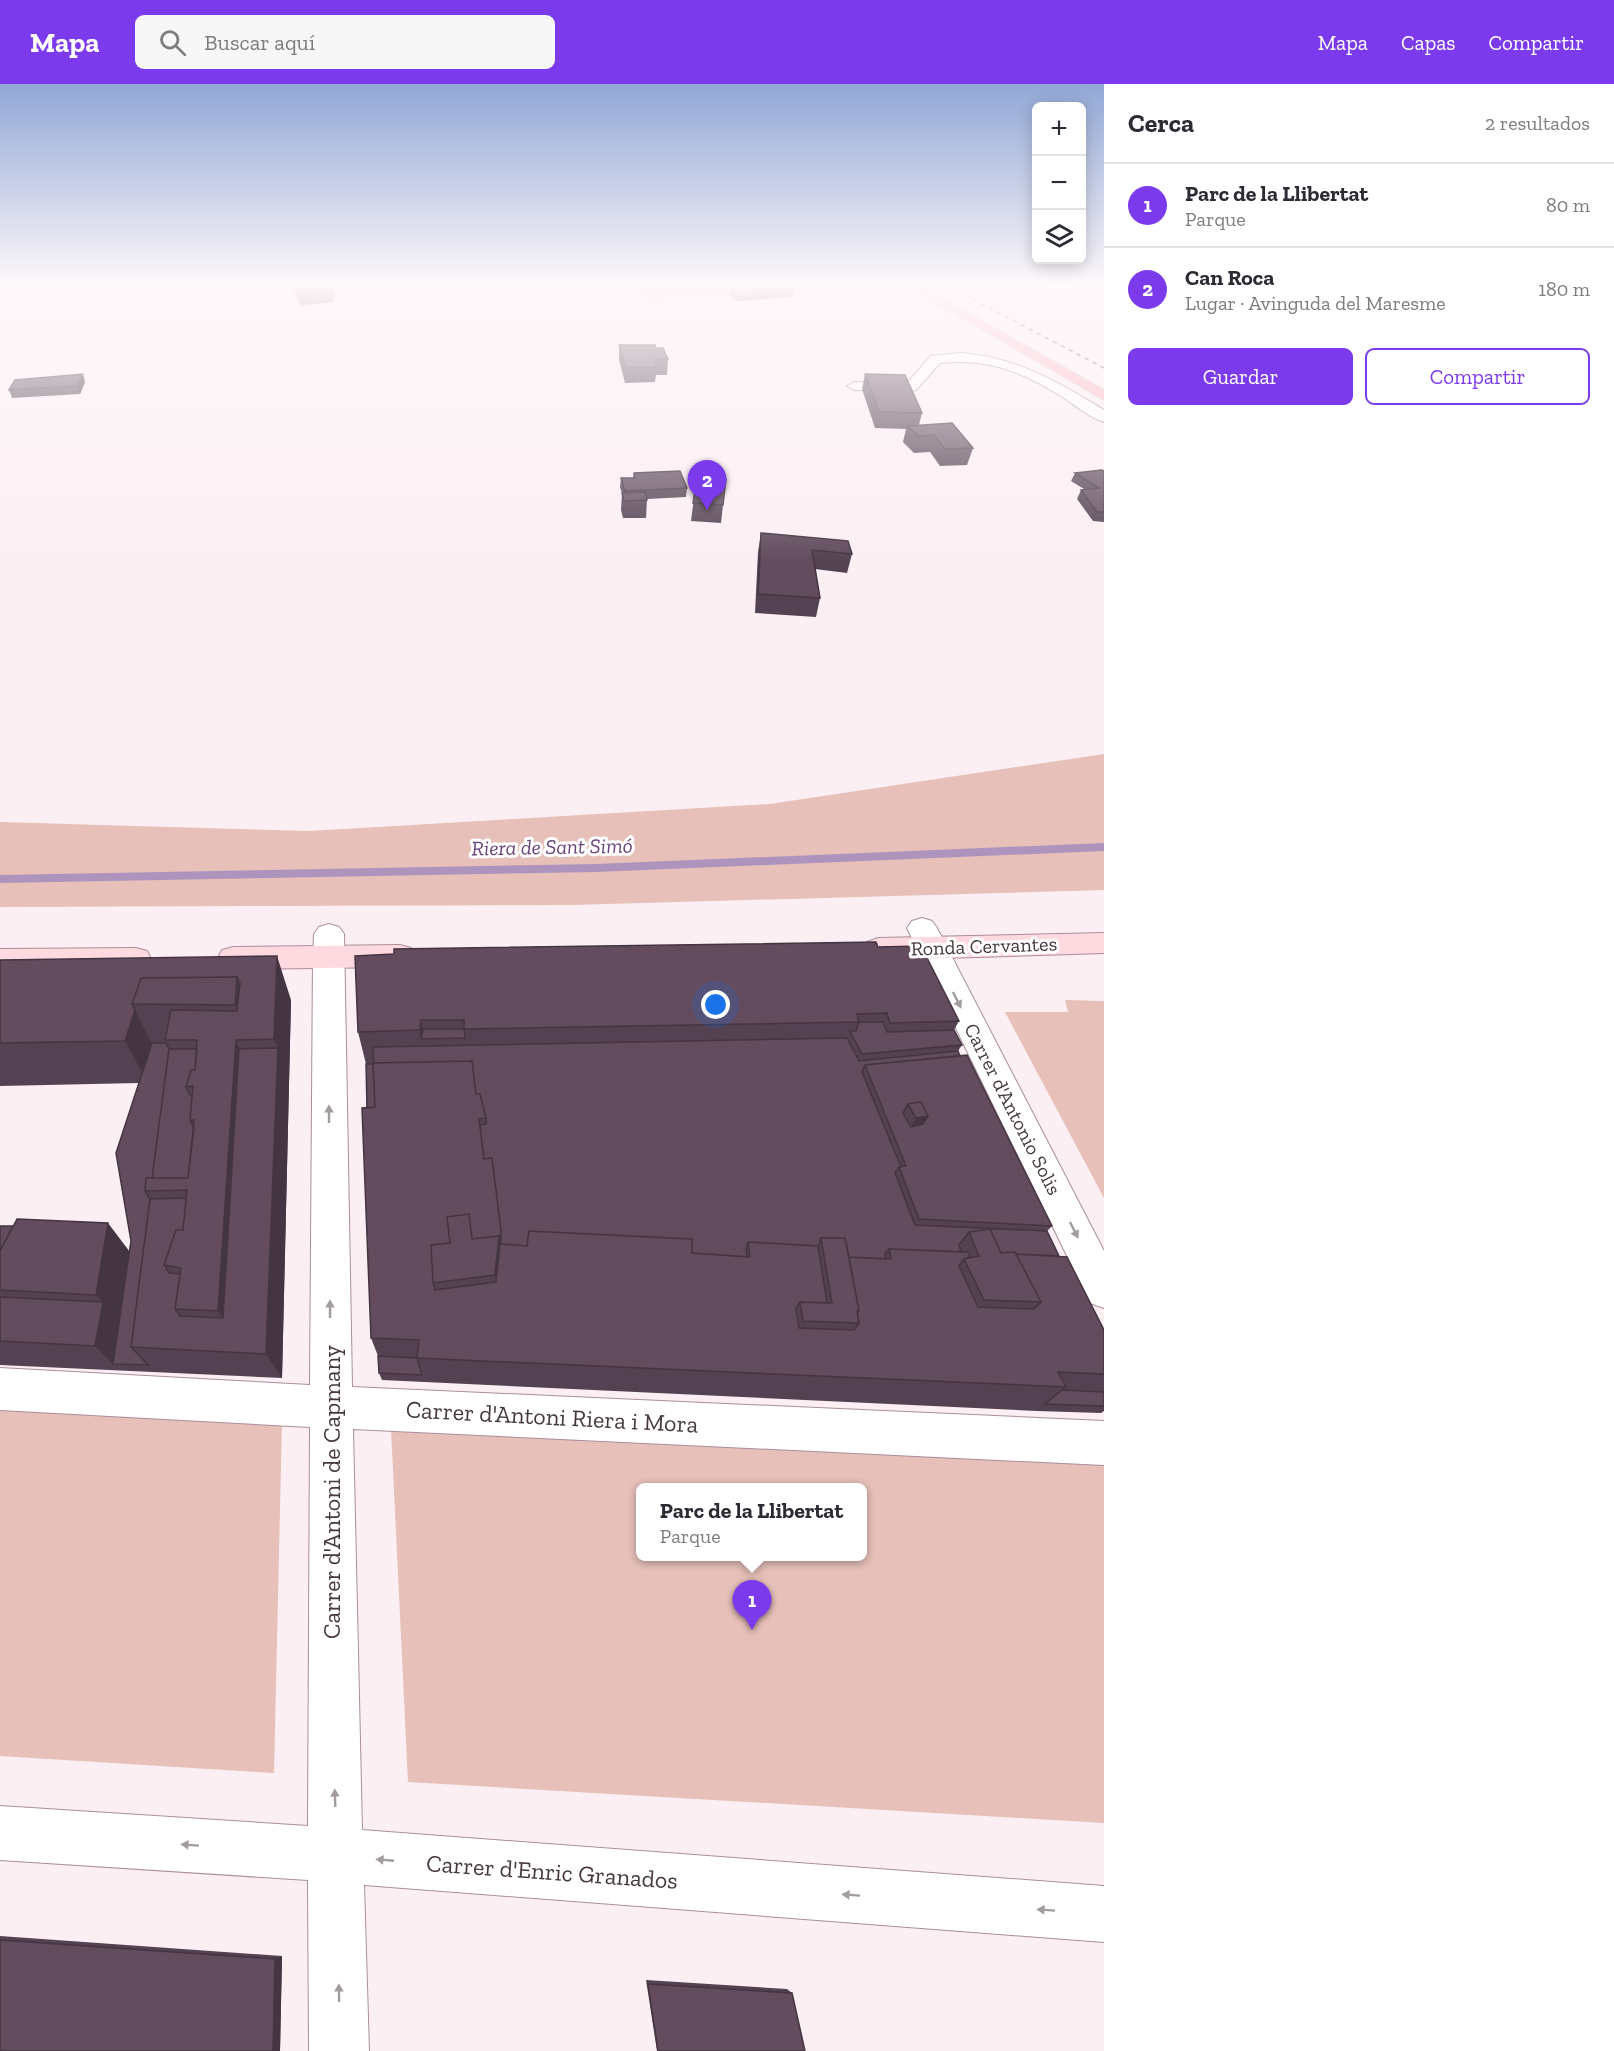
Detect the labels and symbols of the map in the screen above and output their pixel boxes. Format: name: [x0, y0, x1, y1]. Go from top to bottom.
pin: 2: [688, 460, 726, 510]
water label: Riera de Sant Simó: [471, 833, 633, 860]
street label: Ronda Cervantes: [910, 931, 1058, 961]
your location: [701, 990, 730, 1019]
one-way arrow: [953, 991, 962, 1008]
street label: Carrer d'Antonio Solis: [959, 1019, 1067, 1199]
one-way arrow: [324, 1104, 334, 1123]
one-way arrow: [1068, 1221, 1078, 1239]
one-way arrow: [326, 1299, 335, 1318]
street label: Carrer d'Antoni de Capmany: [317, 1344, 346, 1639]
street label: Carrer d'Antoni Riera i Mora: [405, 1394, 699, 1439]
pin: 1: [732, 1580, 771, 1630]
one-way arrow: [330, 1788, 340, 1807]
one-way arrow: [181, 1840, 200, 1849]
street label: Carrer d'Enric Granados: [425, 1848, 679, 1895]
one-way arrow: [375, 1855, 394, 1864]
one-way arrow: [842, 1890, 861, 1900]
one-way arrow: [1036, 1905, 1055, 1914]
one-way arrow: [334, 1983, 343, 2002]

